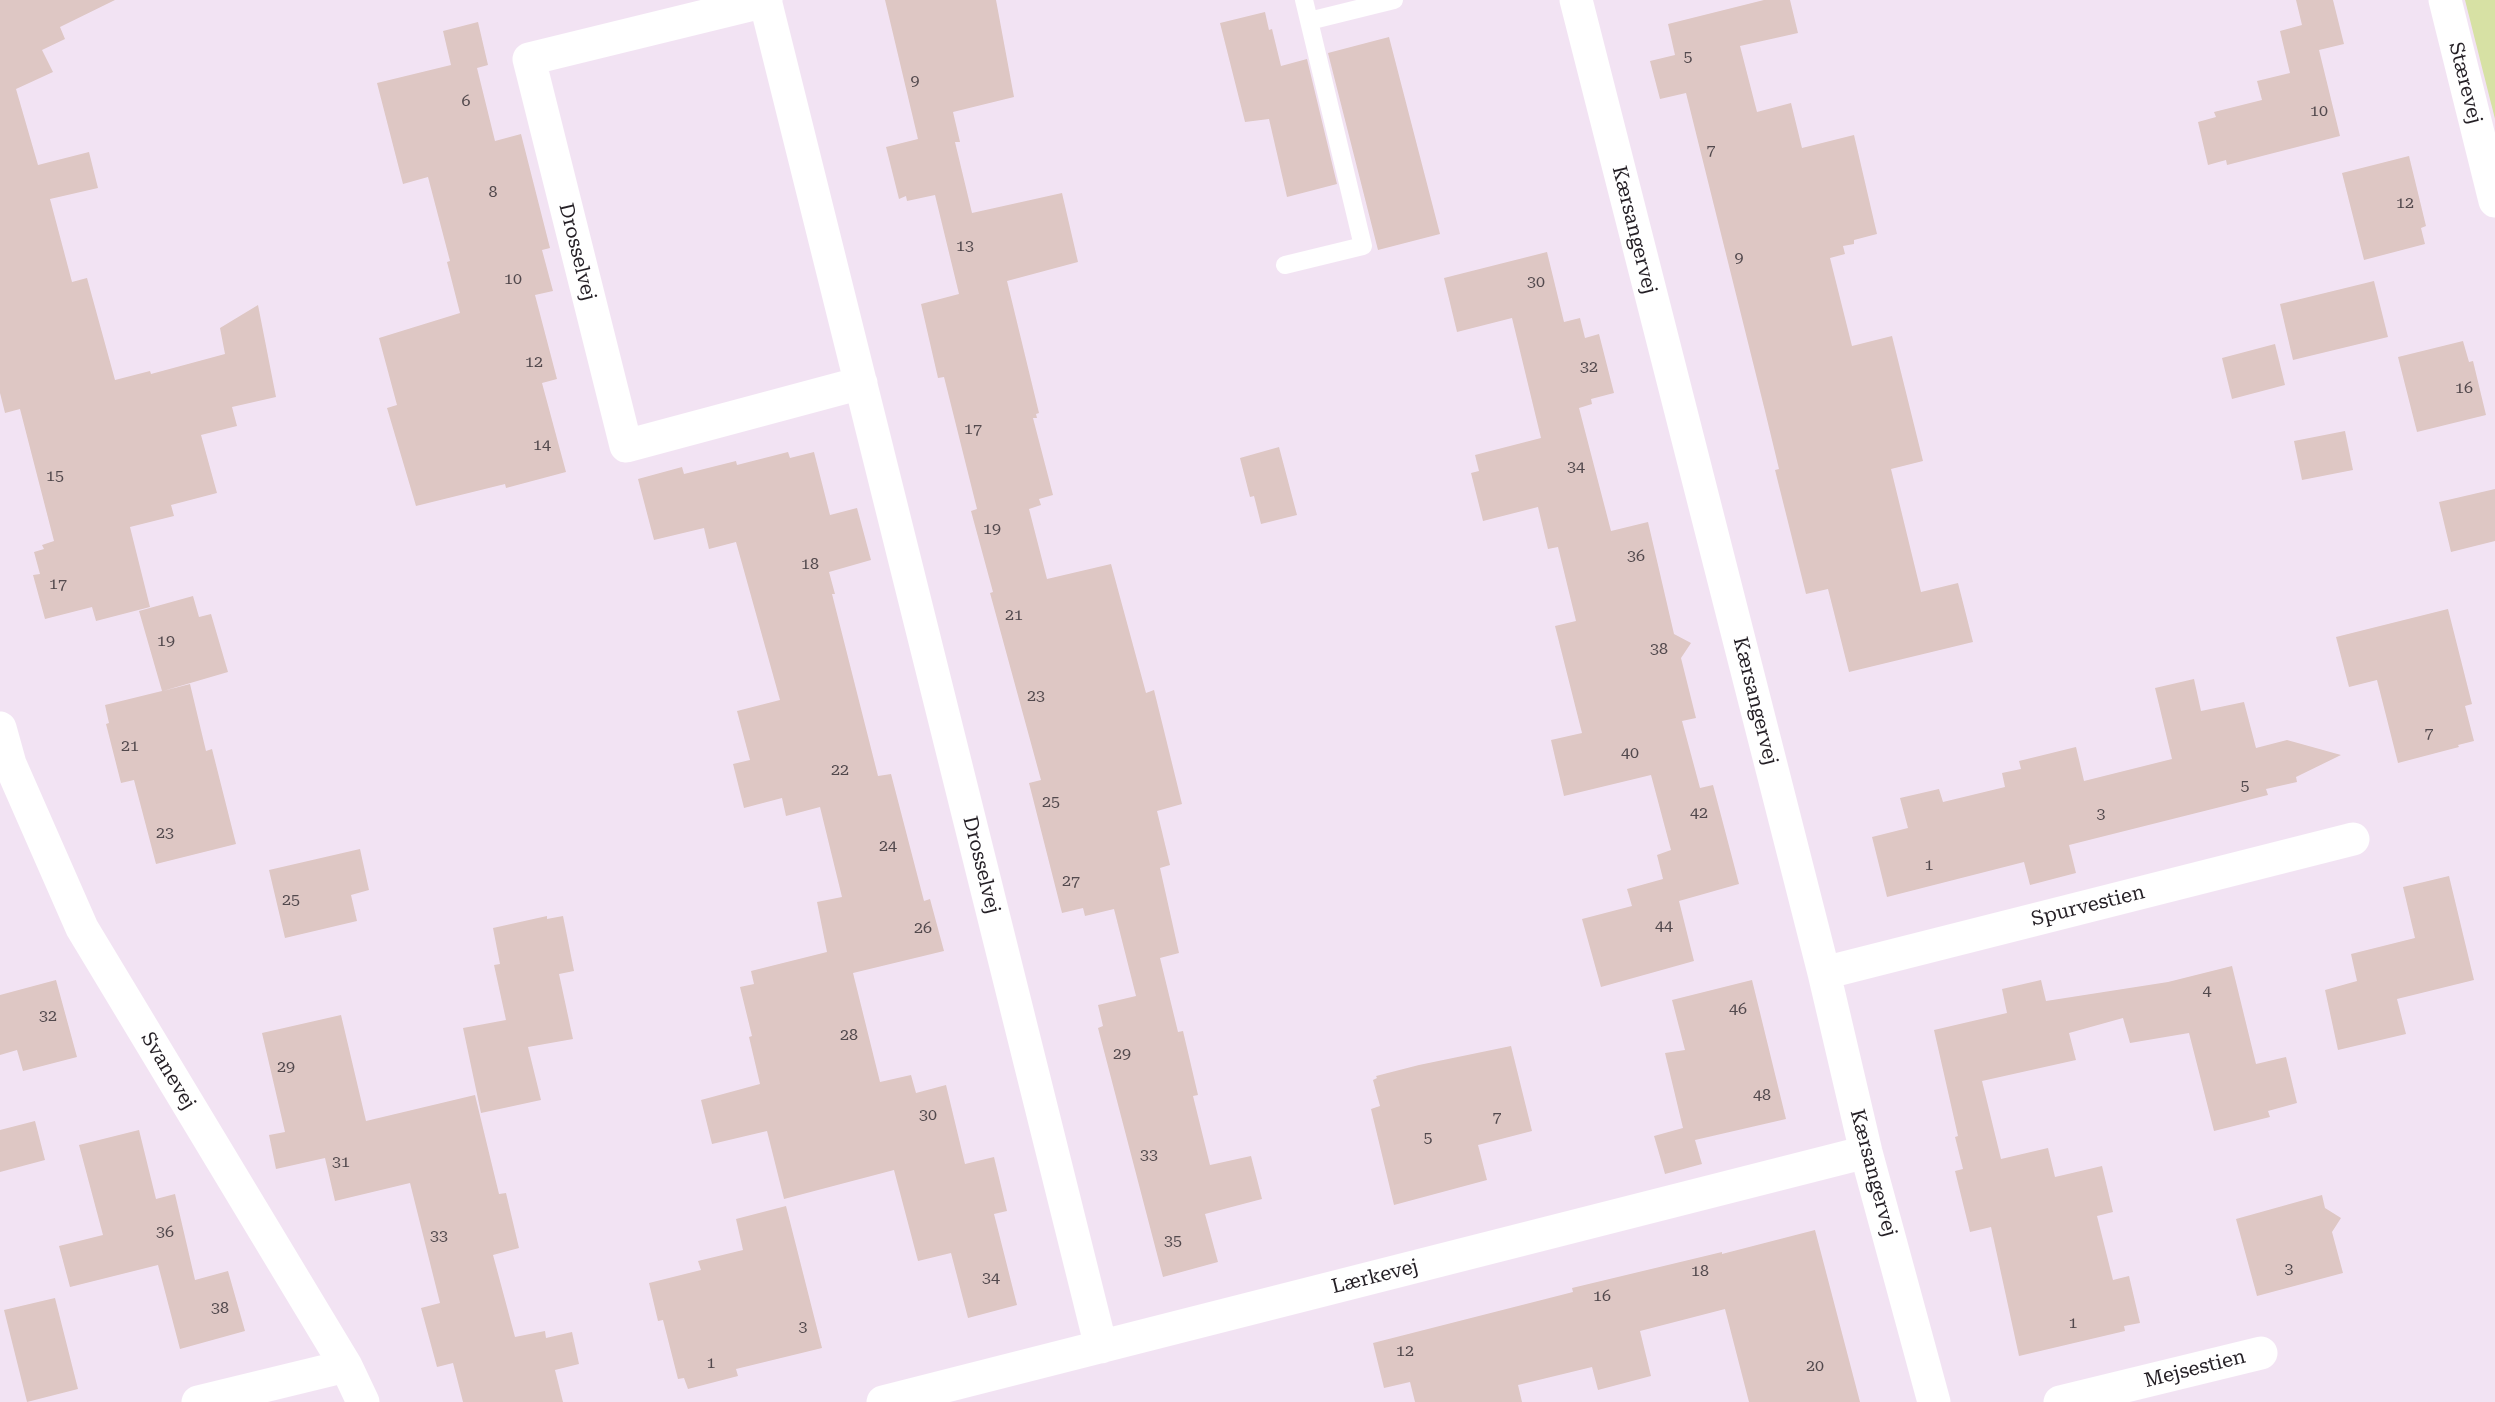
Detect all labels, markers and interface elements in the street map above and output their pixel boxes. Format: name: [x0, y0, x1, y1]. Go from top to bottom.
street label: Stærevej: [2443, 40, 2487, 126]
house number: 5: [1684, 47, 1692, 67]
house number: 9: [911, 71, 919, 91]
house number: 6: [462, 91, 470, 111]
house number: 10: [2310, 101, 2328, 121]
house number: 7: [1707, 140, 1715, 160]
street label: Kærsangervej: [1607, 164, 1661, 296]
house number: 8: [489, 182, 497, 202]
house number: 12: [2396, 193, 2414, 213]
street label: Drosselvej: [553, 201, 601, 303]
house number: 13: [956, 236, 974, 256]
house number: 9: [1735, 248, 1743, 268]
house number: 10: [504, 269, 522, 289]
house number: 30: [1527, 272, 1545, 292]
house number: 12: [525, 352, 543, 372]
house number: 32: [1580, 357, 1598, 377]
house number: 16: [2455, 378, 2473, 398]
house number: 17: [964, 419, 982, 439]
house number: 14: [533, 435, 551, 455]
house number: 34: [1567, 457, 1585, 477]
house number: 15: [46, 466, 64, 486]
house number: 19: [983, 519, 1001, 539]
house number: 36: [1627, 546, 1645, 566]
house number: 18: [801, 554, 819, 574]
house number: 17: [49, 574, 67, 594]
house number: 21: [1005, 605, 1023, 625]
house number: 19: [157, 631, 175, 651]
street label: Kærsangervej: [1728, 635, 1782, 767]
house number: 38: [1650, 639, 1668, 659]
house number: 23: [1027, 686, 1045, 706]
house number: 7: [2425, 723, 2433, 743]
house number: 21: [121, 736, 139, 756]
house number: 40: [1621, 743, 1639, 763]
house number: 22: [831, 760, 849, 780]
house number: 5: [2241, 776, 2249, 796]
house number: 25: [1042, 792, 1060, 812]
house number: 42: [1690, 803, 1708, 823]
house number: 3: [2097, 804, 2105, 824]
street label: Drosselvej: [957, 814, 1005, 916]
house number: 23: [156, 823, 174, 843]
house number: 24: [879, 836, 897, 856]
house number: 1: [1925, 855, 1933, 875]
house number: 27: [1062, 871, 1080, 891]
street label: Spurvestien: [2029, 880, 2147, 932]
house number: 25: [282, 890, 300, 910]
house number: 44: [1655, 916, 1673, 936]
house number: 26: [914, 918, 932, 938]
house number: 4: [2203, 981, 2211, 1001]
house number: 46: [1729, 999, 1747, 1019]
house number: 32: [39, 1006, 57, 1026]
house number: 28: [840, 1025, 858, 1045]
street label: Svanevej: [136, 1028, 200, 1114]
house number: 29: [1113, 1044, 1131, 1064]
house number: 29: [277, 1057, 295, 1077]
house number: 48: [1753, 1085, 1771, 1105]
house number: 30: [919, 1105, 937, 1125]
house number: 7: [1493, 1107, 1501, 1127]
street label: Kærsangervej: [1844, 1107, 1902, 1239]
house number: 5: [1424, 1128, 1432, 1148]
house number: 33: [1140, 1145, 1158, 1165]
house number: 31: [332, 1152, 350, 1172]
house number: 36: [156, 1222, 174, 1242]
house number: 33: [430, 1226, 448, 1246]
house number: 35: [1164, 1231, 1182, 1251]
street label: Lærkevej: [1329, 1255, 1421, 1299]
house number: 3: [2285, 1259, 2293, 1279]
house number: 18: [1691, 1261, 1709, 1281]
house number: 34: [982, 1268, 1000, 1288]
house number: 16: [1593, 1286, 1611, 1306]
house number: 38: [211, 1298, 229, 1318]
house number: 1: [2069, 1313, 2077, 1333]
house number: 3: [799, 1317, 807, 1337]
house number: 12: [1396, 1341, 1414, 1361]
street label: Mejsestien: [2142, 1345, 2248, 1393]
house number: 1: [707, 1353, 715, 1373]
house number: 20: [1806, 1356, 1824, 1376]

